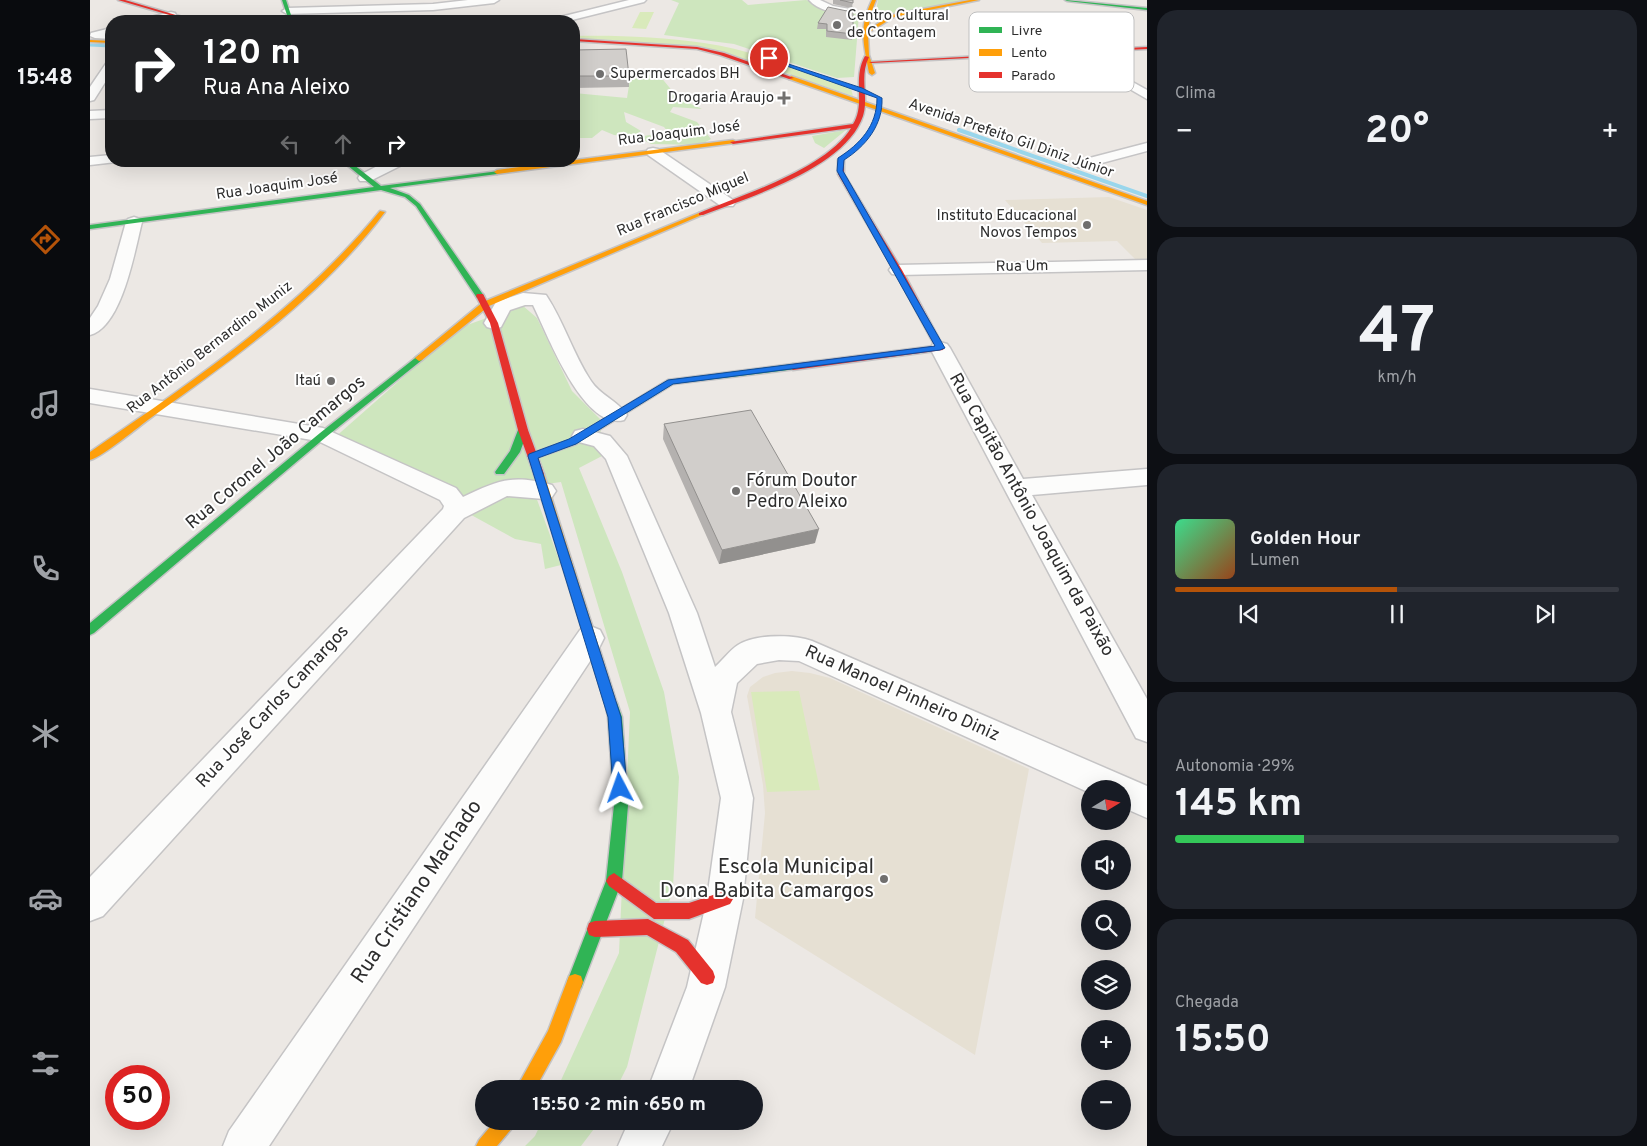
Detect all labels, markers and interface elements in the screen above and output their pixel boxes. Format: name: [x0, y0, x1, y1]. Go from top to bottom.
place label: Centro Cultural de Contagem: [847, 7, 949, 43]
legend: [969, 12, 1134, 92]
marker: Centro Cultural de Contagem: [831, 19, 843, 31]
text: Livre: [1011, 23, 1042, 40]
text: 120 m: [203, 32, 301, 76]
icon: right: [120, 35, 185, 100]
pin: [748, 37, 790, 79]
icon: arrive: [755, 44, 783, 72]
text: Lento: [1011, 45, 1047, 62]
text: 15:48: [17, 65, 73, 92]
place label: Supermercados BH: [610, 65, 740, 84]
marker: Supermercados BH: [594, 68, 606, 80]
text: Parado: [1011, 68, 1056, 85]
text: Rua Ana Aleixo: [203, 75, 350, 102]
text: Clima: [1175, 84, 1216, 104]
place label: Drogaria Araujo: [668, 89, 774, 108]
marker: Drogaria Araujo: [778, 92, 790, 104]
street label: Avenida Prefeito Gil Diniz Júnior: [906, 95, 1116, 183]
text: 20°: [1365, 108, 1429, 157]
text: −: [1175, 115, 1193, 151]
text: +: [1601, 115, 1619, 151]
street label: Rua Joaquim José: [617, 117, 741, 151]
icon: left: [276, 130, 304, 158]
icon: ahead: [329, 130, 357, 158]
icon: right: [382, 130, 410, 158]
street label: Rua Joaquim José: [215, 169, 339, 205]
street label: Rua Francisco Miguel: [614, 169, 752, 241]
place label: Instituto Educacional Novos Tempos: [936, 207, 1077, 243]
marker: Instituto Educacional Novos Tempos: [1081, 219, 1093, 231]
icon: directions: [28, 222, 63, 257]
street label: Rua Um: [995, 257, 1049, 277]
street label: Rua Antônio Bernardino Muniz: [123, 277, 297, 419]
text: 47: [1359, 294, 1435, 376]
text: km/h: [1378, 368, 1416, 388]
street label: Rua Capitão Antônio Joaquim da Paixão: [943, 369, 1119, 661]
street label: Rua Coronel João Camargos: [181, 371, 371, 535]
place label: Itaú: [295, 372, 321, 391]
marker: Itaú: [325, 375, 337, 387]
icon: music: [28, 387, 63, 422]
place label: Fórum Doutor Pedro Aleixo: [746, 470, 857, 514]
marker: Fórum Doutor Pedro Aleixo: [730, 485, 742, 497]
text: Golden Hour: [1250, 527, 1361, 551]
icon: phone: [28, 551, 63, 586]
text: Lumen: [1250, 551, 1300, 571]
icon: previous: [1235, 600, 1263, 628]
icon: pause: [1383, 600, 1411, 628]
icon: next: [1531, 600, 1559, 628]
street label: Rua José Carlos Camargos: [192, 621, 354, 793]
street label: Rua Manoel Pinheiro Diniz: [801, 641, 1003, 747]
icon: climate: [28, 716, 63, 751]
text: Autonomia · 29%: [1175, 757, 1294, 777]
position arrow: [593, 761, 645, 813]
north arrow: [1081, 780, 1131, 830]
map controls: [1081, 780, 1131, 1130]
text: 145 km: [1175, 781, 1302, 830]
street label: Rua Cristiano Machado: [345, 795, 489, 989]
button: sound: [1081, 840, 1131, 890]
place label: Escola Municipal Dona Babita Camargos: [660, 854, 874, 905]
marker: Escola Municipal Dona Babita Camargos: [878, 873, 890, 885]
icon: car: [28, 881, 63, 916]
button: search: [1081, 900, 1131, 950]
button: layers: [1081, 960, 1131, 1010]
text: Chegada: [1175, 993, 1239, 1013]
text: 15:50: [1175, 1017, 1271, 1066]
button: +: [1081, 1020, 1131, 1070]
icon: filters: [28, 1046, 63, 1081]
speed limit sign: 50: [105, 1065, 170, 1130]
button: −: [1081, 1080, 1131, 1130]
text: 15:50 · 2 min · 650 m: [532, 1093, 706, 1117]

